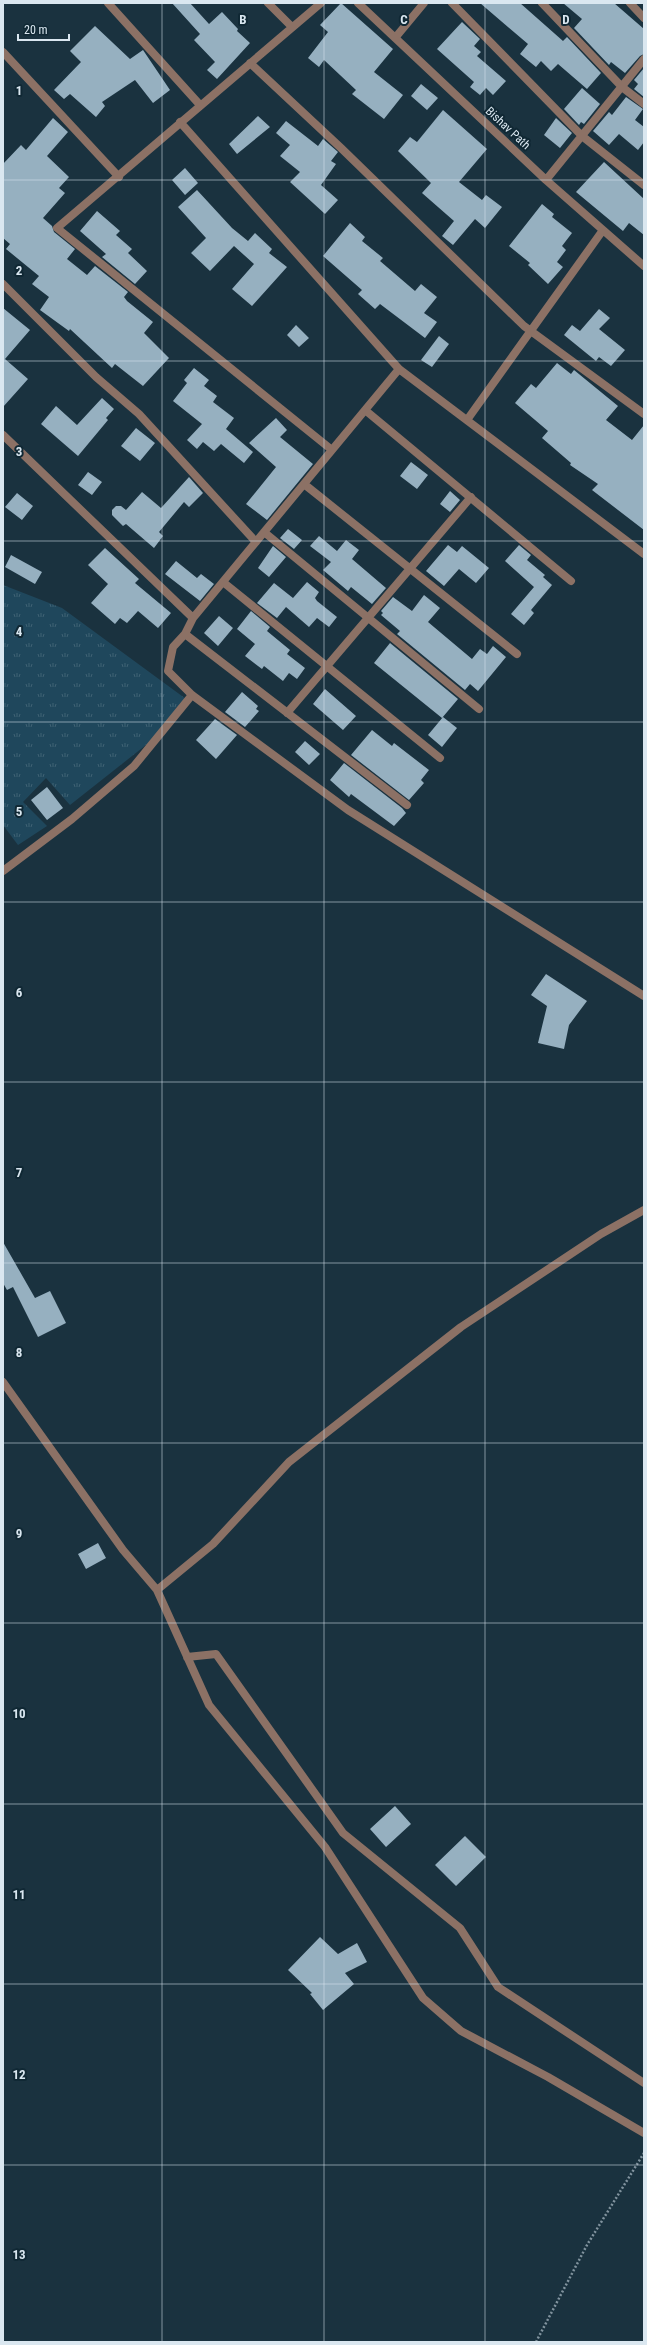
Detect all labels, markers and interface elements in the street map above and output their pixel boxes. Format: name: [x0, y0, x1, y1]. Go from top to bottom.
text: B: [239, 12, 247, 27]
text: C: [400, 12, 408, 27]
text: D: [562, 12, 570, 27]
scale bar: [18, 16, 69, 42]
text: 20 m: [24, 23, 48, 37]
text: 1: [16, 83, 22, 98]
street label: Bishav Path: [483, 104, 533, 152]
text: 2: [16, 263, 23, 278]
text: 3: [16, 444, 22, 459]
text: 4: [16, 624, 23, 639]
text: 5: [16, 804, 23, 819]
text: 6: [16, 985, 23, 1000]
text: 7: [16, 1165, 23, 1180]
text: 8: [16, 1345, 22, 1360]
text: 9: [16, 1526, 22, 1541]
text: 10: [12, 1706, 26, 1721]
text: 11: [12, 1887, 26, 1902]
text: 12: [12, 2067, 26, 2082]
text: 13: [12, 2247, 26, 2262]

